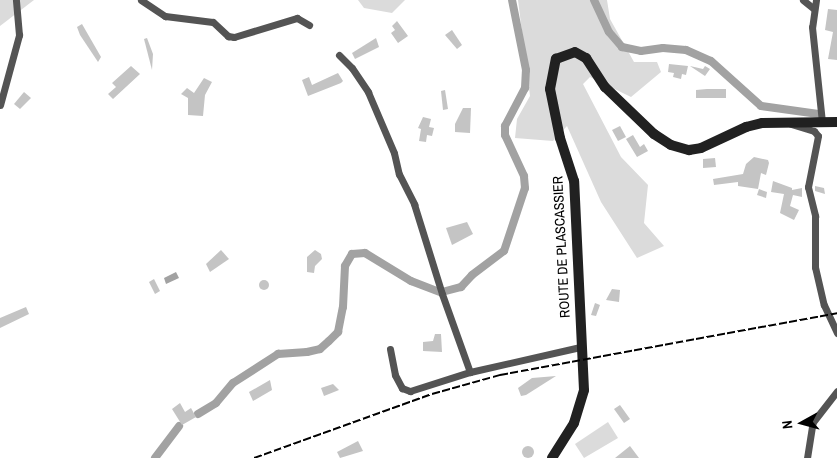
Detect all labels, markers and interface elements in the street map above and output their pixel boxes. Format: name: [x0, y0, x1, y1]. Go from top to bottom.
street label: ROUTE DE PLASCASSIER: [549, 176, 573, 318]
north arrow: [777, 398, 827, 448]
text: N: [778, 420, 797, 430]

